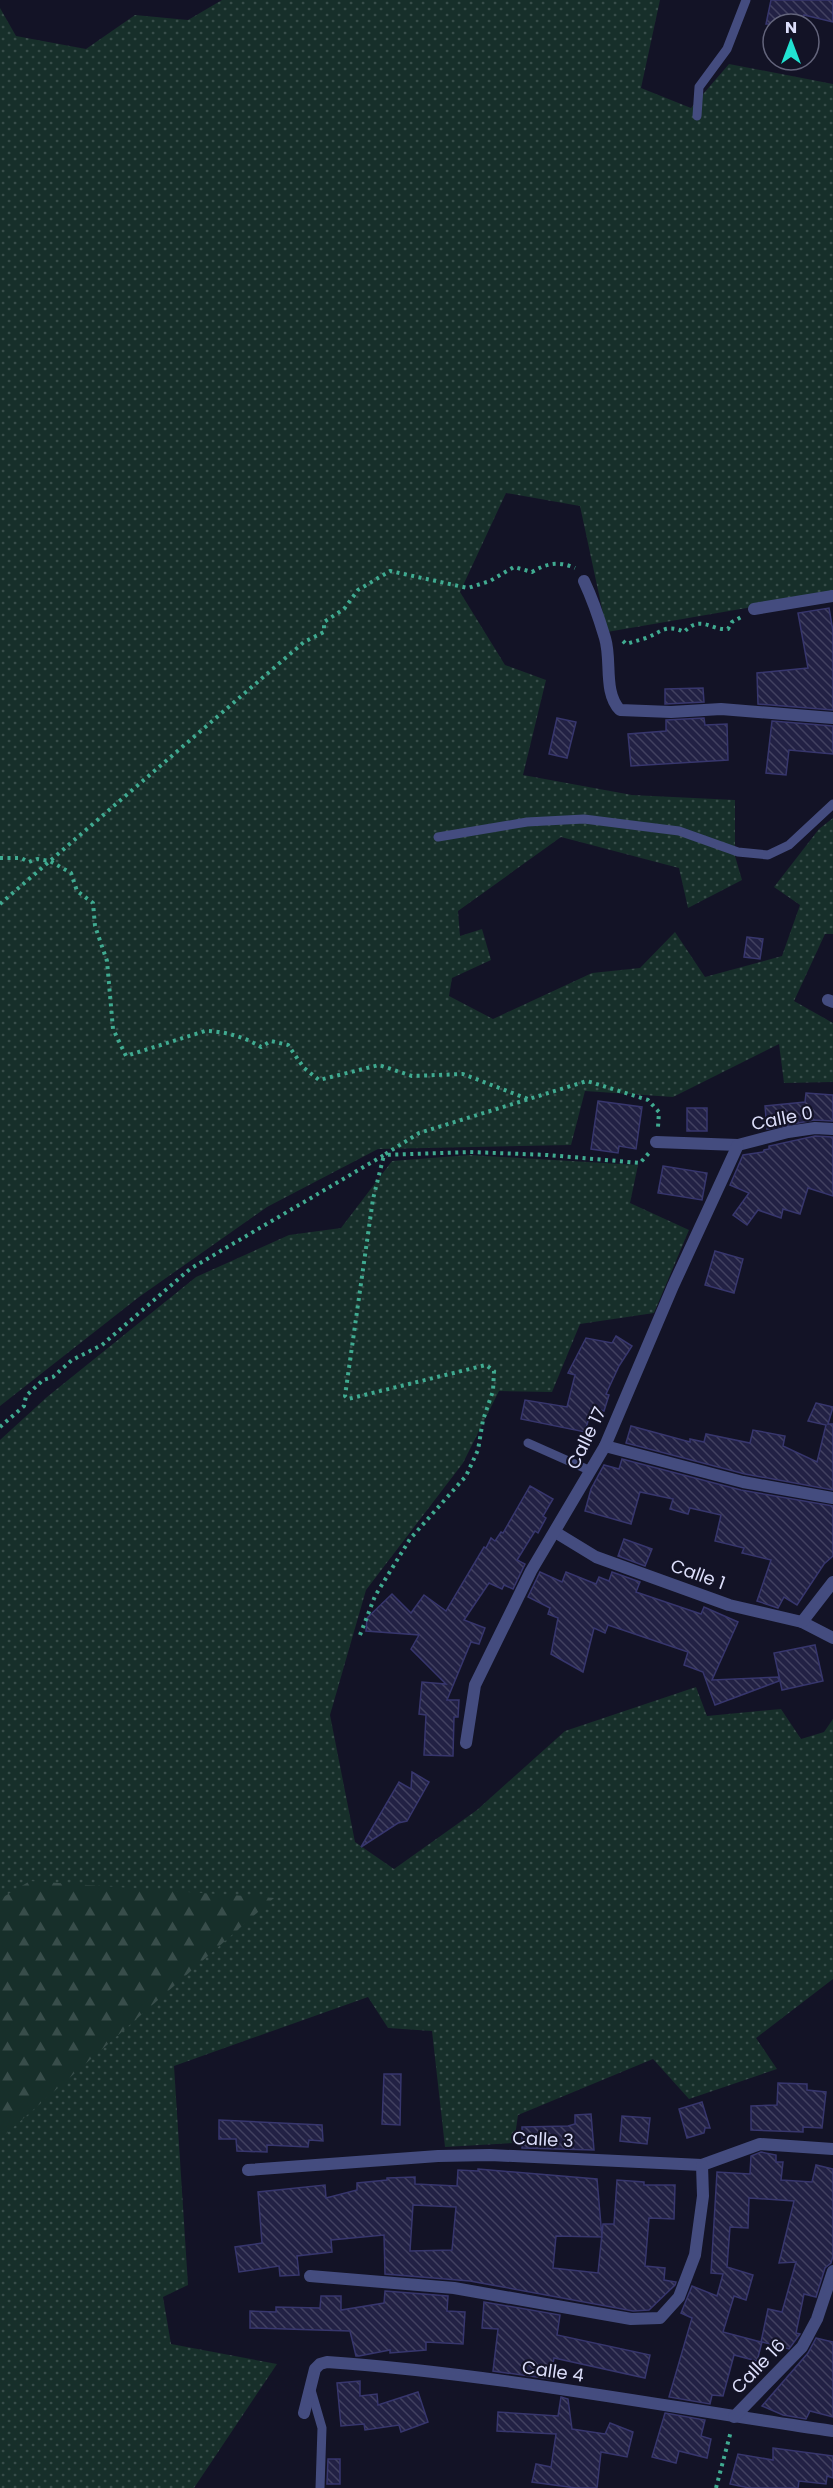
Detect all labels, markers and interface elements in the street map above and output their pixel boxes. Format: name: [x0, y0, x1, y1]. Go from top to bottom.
north arrow: [761, 12, 821, 72]
text: N: [785, 16, 797, 39]
street label: Calle 0: [749, 1100, 815, 1136]
street label: Calle 17: [560, 1402, 612, 1473]
street label: Calle 1: [667, 1553, 729, 1595]
street label: Calle 3: [512, 2125, 574, 2153]
street label: Calle 16: [725, 2333, 791, 2399]
street label: Calle 4: [520, 2354, 586, 2388]

